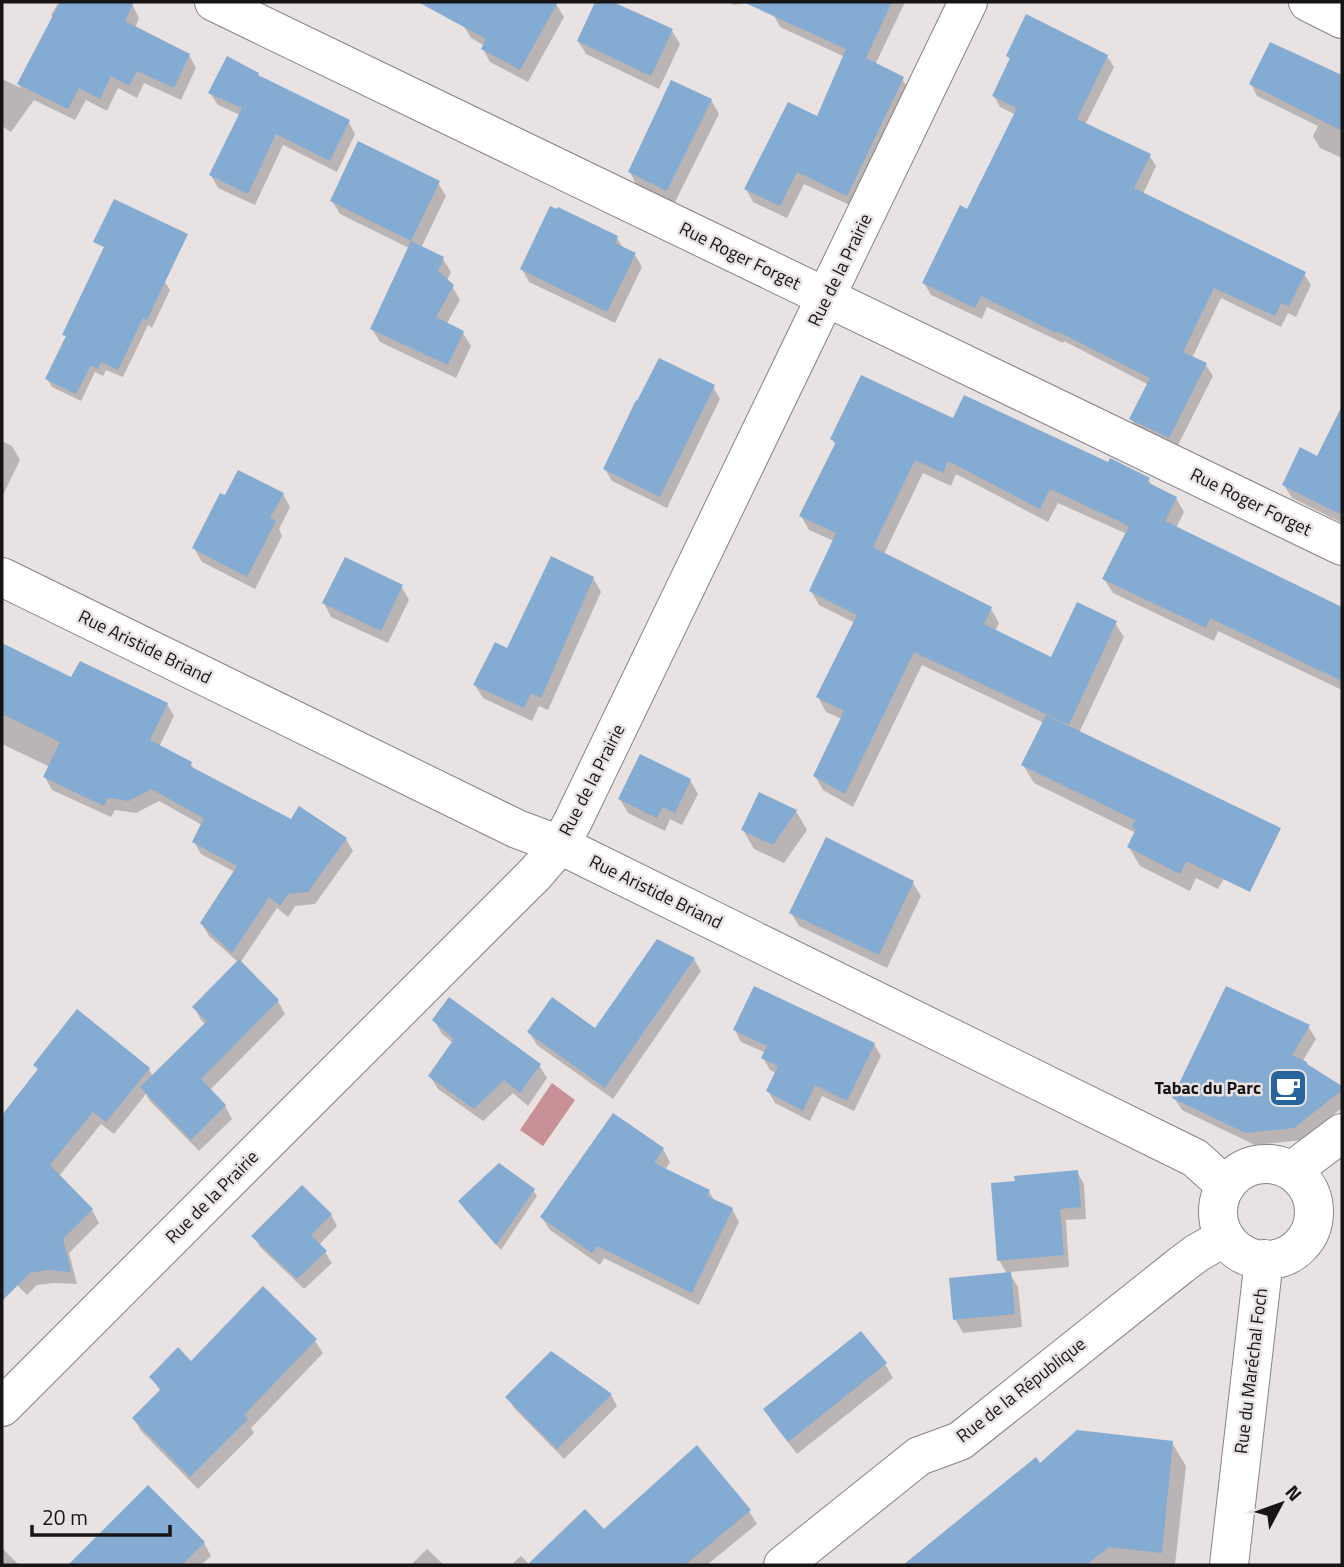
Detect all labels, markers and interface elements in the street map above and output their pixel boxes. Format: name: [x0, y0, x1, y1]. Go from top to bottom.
street label: Rue de la Prairie: [801, 209, 879, 331]
street label: Rue Roger Forget: [675, 214, 806, 297]
street label: Rue Roger Forget: [1186, 460, 1317, 543]
street label: Rue Aristide Briand: [74, 603, 216, 691]
street label: Rue de la Prairie: [552, 719, 631, 840]
street label: Rue Aristide Briand: [585, 848, 727, 936]
cafe icon: Tabac du Parc: [1267, 1067, 1309, 1109]
place label: Tabac du Parc: [1154, 1074, 1261, 1101]
street label: Rue de la Prairie: [159, 1144, 264, 1249]
street label: Rue du Maréchal Foch: [1227, 1287, 1274, 1455]
street label: Rue de la République: [950, 1330, 1091, 1449]
north arrow: [1246, 1469, 1316, 1539]
text: N: [1279, 1478, 1309, 1507]
scale bar: [32, 1494, 170, 1538]
text: 20 m: [42, 1501, 88, 1533]

